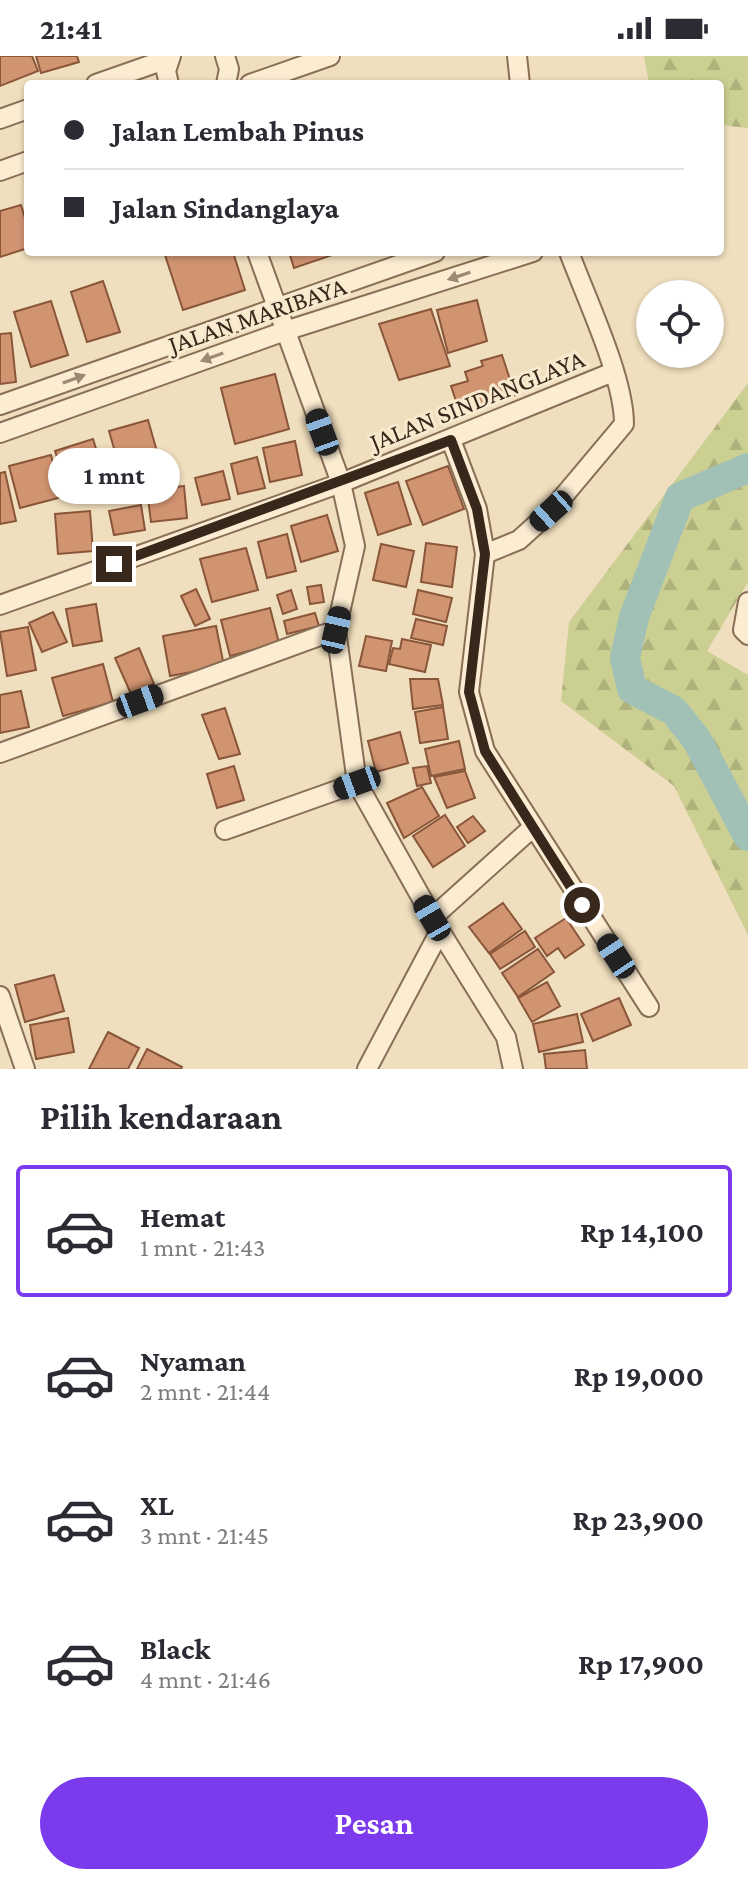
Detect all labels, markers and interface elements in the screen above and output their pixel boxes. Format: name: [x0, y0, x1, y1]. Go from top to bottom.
text: 21:41: [40, 12, 102, 45]
text: Jalan Lembah Pinus: [112, 114, 364, 147]
text: Jalan Sindanglaya: [112, 191, 339, 224]
one-way arrow: [447, 270, 471, 282]
street label: JALAN MARIBAYA: [163, 271, 350, 360]
map controls: [636, 280, 724, 368]
button: locate: [636, 280, 724, 368]
street label: JALAN SINDANGLAYA: [364, 344, 589, 458]
one-way arrow: [200, 352, 224, 364]
one-way arrow: [62, 373, 86, 385]
car: [303, 405, 341, 459]
callout: 1 mnt: [48, 448, 180, 504]
text: 1 mnt: [83, 461, 145, 490]
car: [525, 486, 577, 536]
route end: [96, 546, 132, 582]
car: [319, 604, 353, 656]
car: [113, 682, 167, 720]
car: [330, 764, 384, 802]
route start: [564, 887, 600, 923]
car: [410, 891, 454, 945]
car: [593, 929, 639, 983]
text: Pilih kendaraan: [40, 1097, 282, 1137]
icon: car: [44, 1195, 116, 1267]
text: Hemat: [140, 1200, 225, 1233]
text: Rp 14,100: [580, 1215, 704, 1248]
text: 1 mnt · 21:43: [140, 1233, 265, 1262]
icon: car: [44, 1339, 116, 1411]
text: Nyaman: [140, 1344, 246, 1377]
text: Rp 19,000: [574, 1359, 704, 1392]
text: 2 mnt · 21:44: [140, 1377, 270, 1406]
icon: car: [44, 1483, 116, 1555]
text: XL: [140, 1488, 174, 1521]
text: Rp 23,900: [573, 1503, 704, 1536]
text: 3 mnt · 21:45: [140, 1521, 269, 1550]
icon: car: [44, 1627, 116, 1699]
text: Black: [140, 1632, 211, 1665]
text: Rp 17,900: [578, 1647, 704, 1680]
text: 4 mnt · 21:46: [140, 1665, 271, 1694]
button: Pesan: [40, 1777, 708, 1869]

